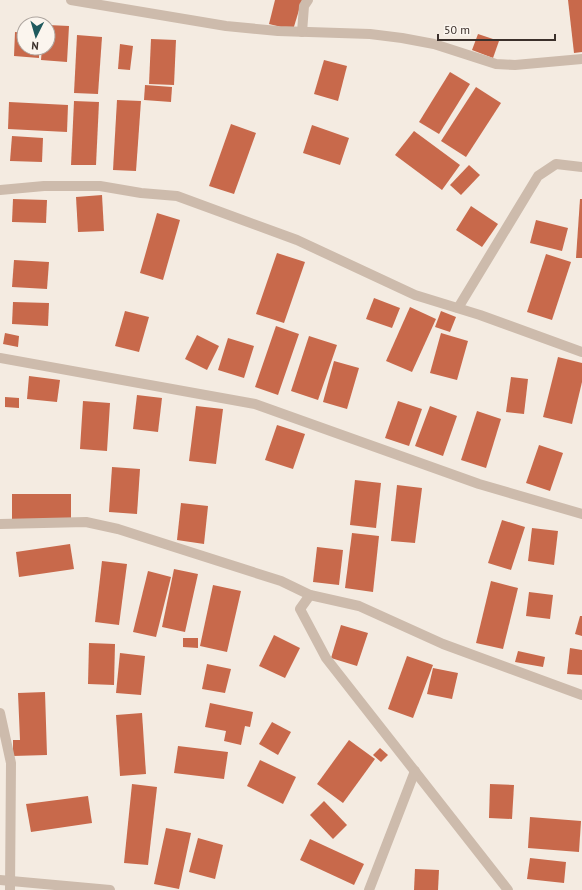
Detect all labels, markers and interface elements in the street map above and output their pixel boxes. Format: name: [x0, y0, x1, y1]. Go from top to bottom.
north arrow: [16, 16, 56, 56]
scale bar: [438, 16, 555, 42]
text: 50 m: [444, 22, 470, 37]
text: N: [31, 39, 39, 53]

